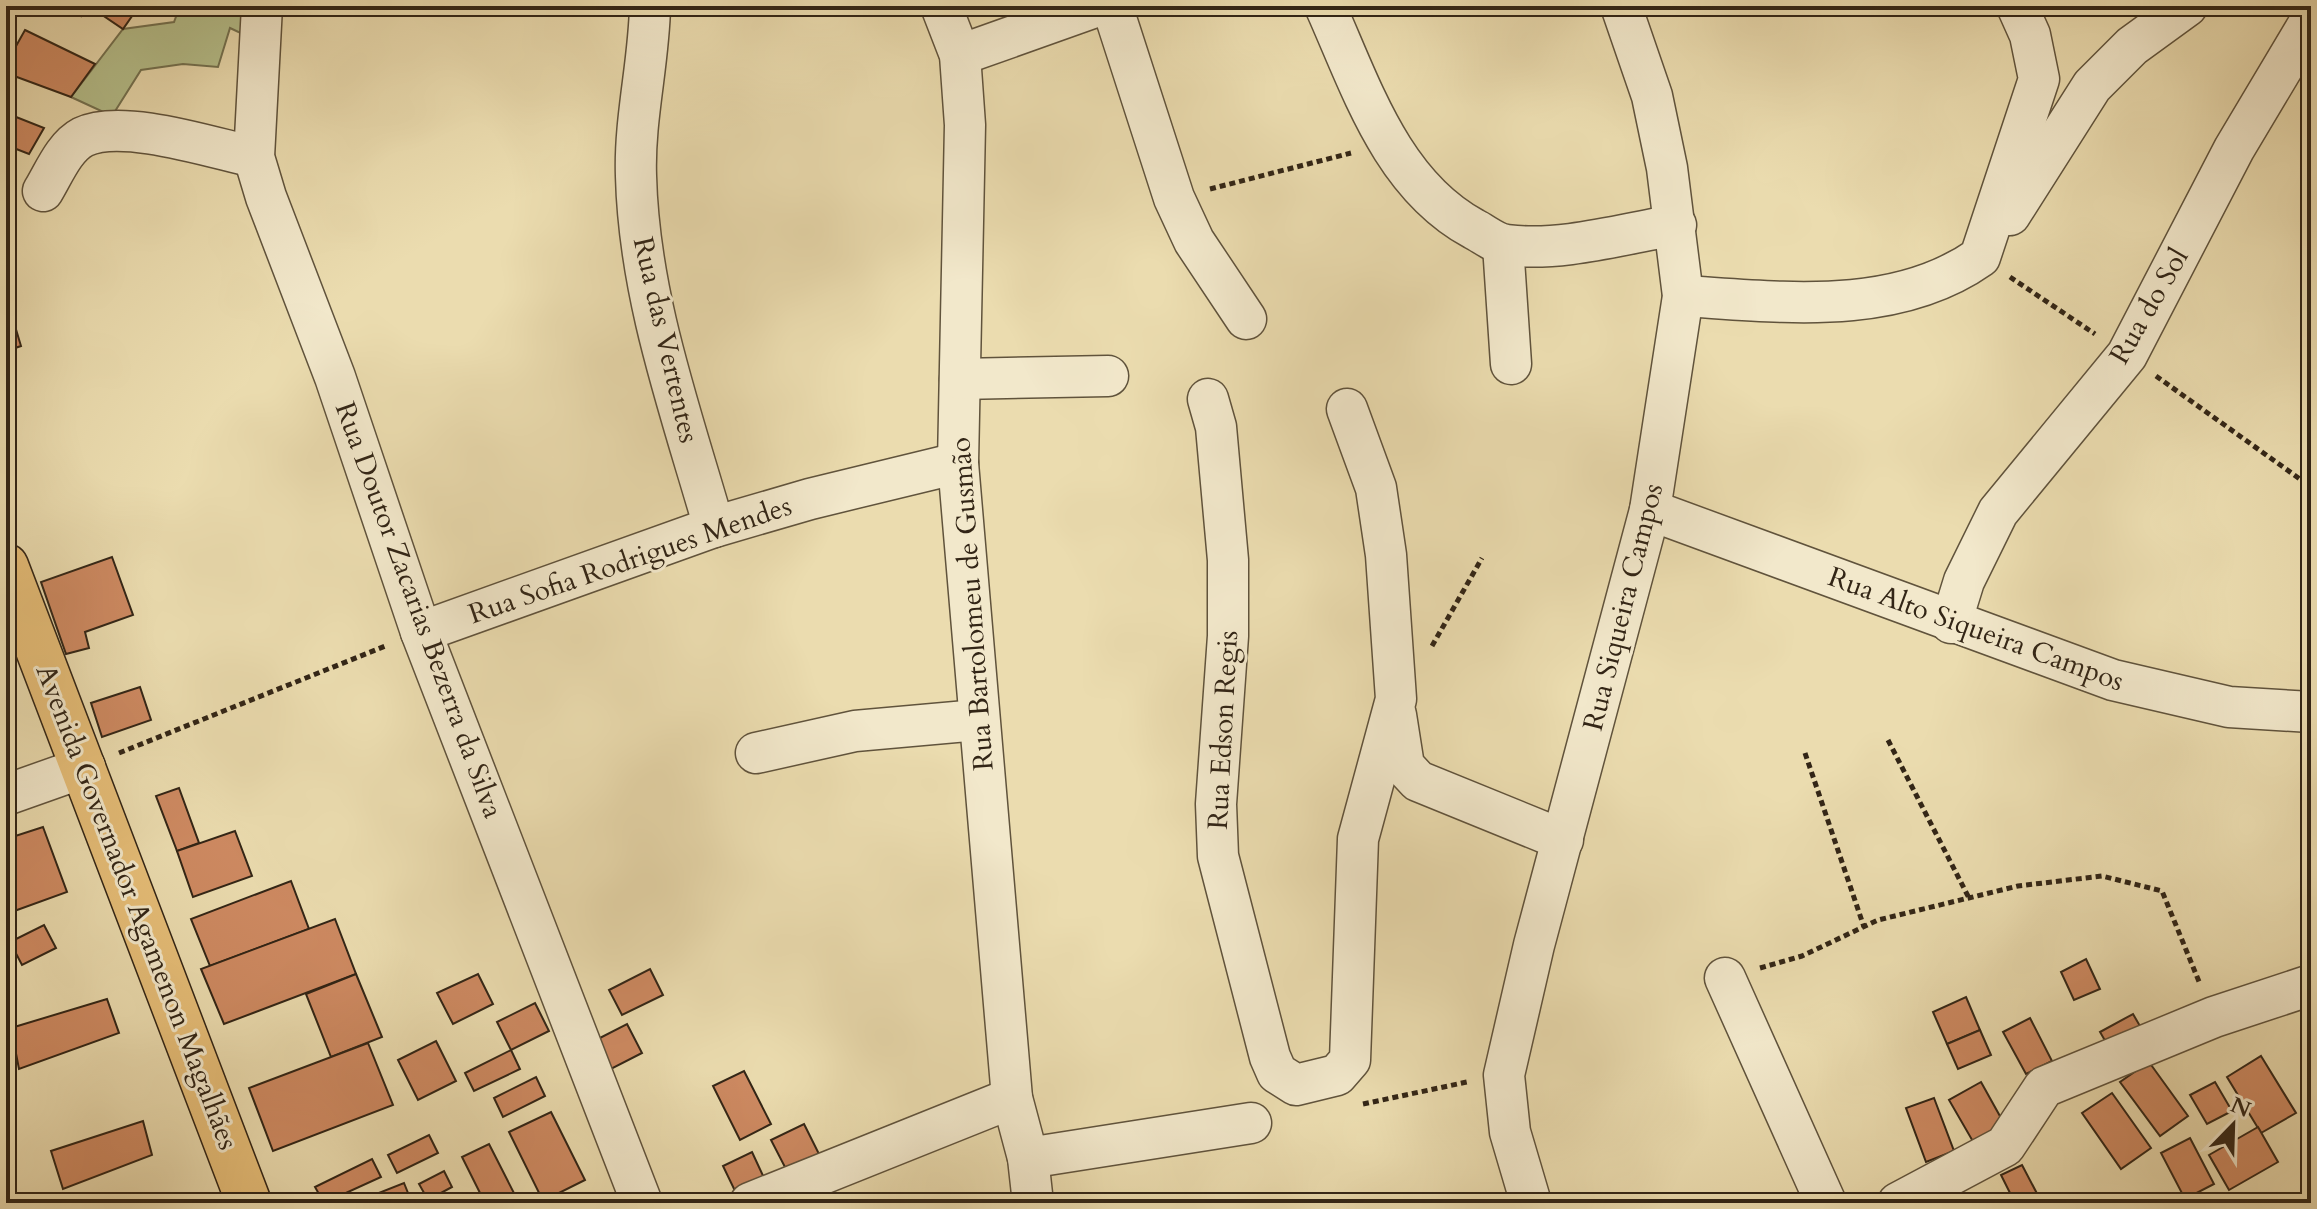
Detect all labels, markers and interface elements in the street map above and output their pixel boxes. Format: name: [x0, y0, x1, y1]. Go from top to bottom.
street label: Rua das Vertentes: [624, 233, 708, 447]
street label: Rua do Sol: [2100, 241, 2198, 371]
street label: Rua Doutor Zacarias Bezerra da Silva: [326, 397, 512, 823]
street label: Rua Bartolomeu de Gusmão: [941, 436, 1003, 772]
street label: Rua Siqueira Campos: [1574, 479, 1672, 735]
street label: Rua Sofia Rodrigues Mendes: [463, 487, 797, 633]
street label: Rua Alto Siqueira Campos: [1823, 558, 2129, 700]
street label: Rua Edson Regis: [1199, 629, 1247, 831]
street label: Avenida Governador Agamenon Magalhães: [27, 659, 247, 1155]
north arrow: [2193, 1085, 2273, 1165]
text: N: [2226, 1090, 2255, 1125]

